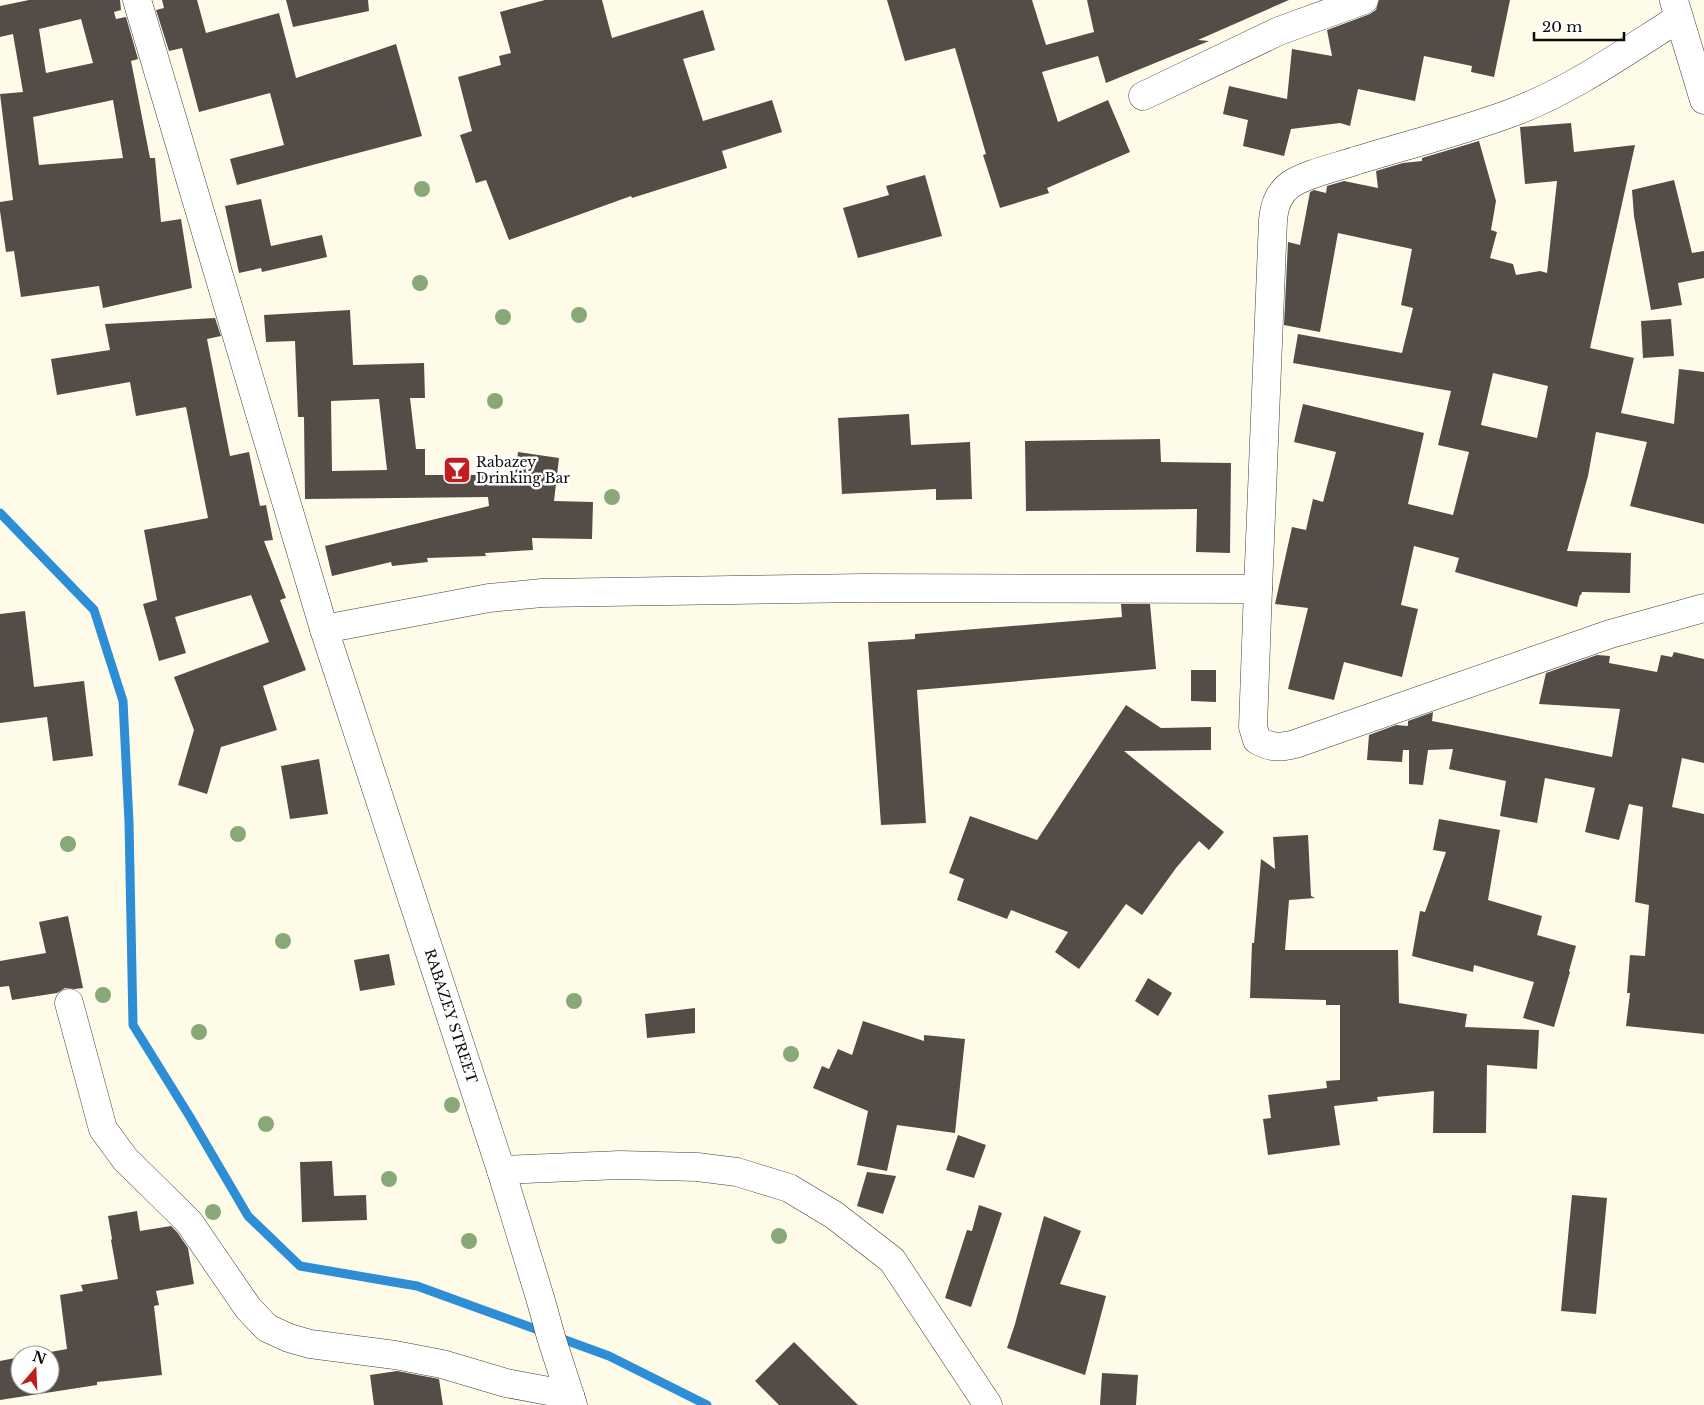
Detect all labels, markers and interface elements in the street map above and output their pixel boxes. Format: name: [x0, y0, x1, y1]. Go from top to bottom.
scale bar: [1534, 10, 1624, 42]
text: 20 m: [1542, 17, 1582, 36]
place label: Rabazey Drinking Bar: [476, 453, 570, 487]
bar icon: Rabazey Drinking Bar: [442, 455, 472, 485]
street label: RABAZEY STREET: [421, 946, 481, 1086]
north arrow: [10, 1345, 60, 1395]
text: N: [30, 1347, 48, 1368]

